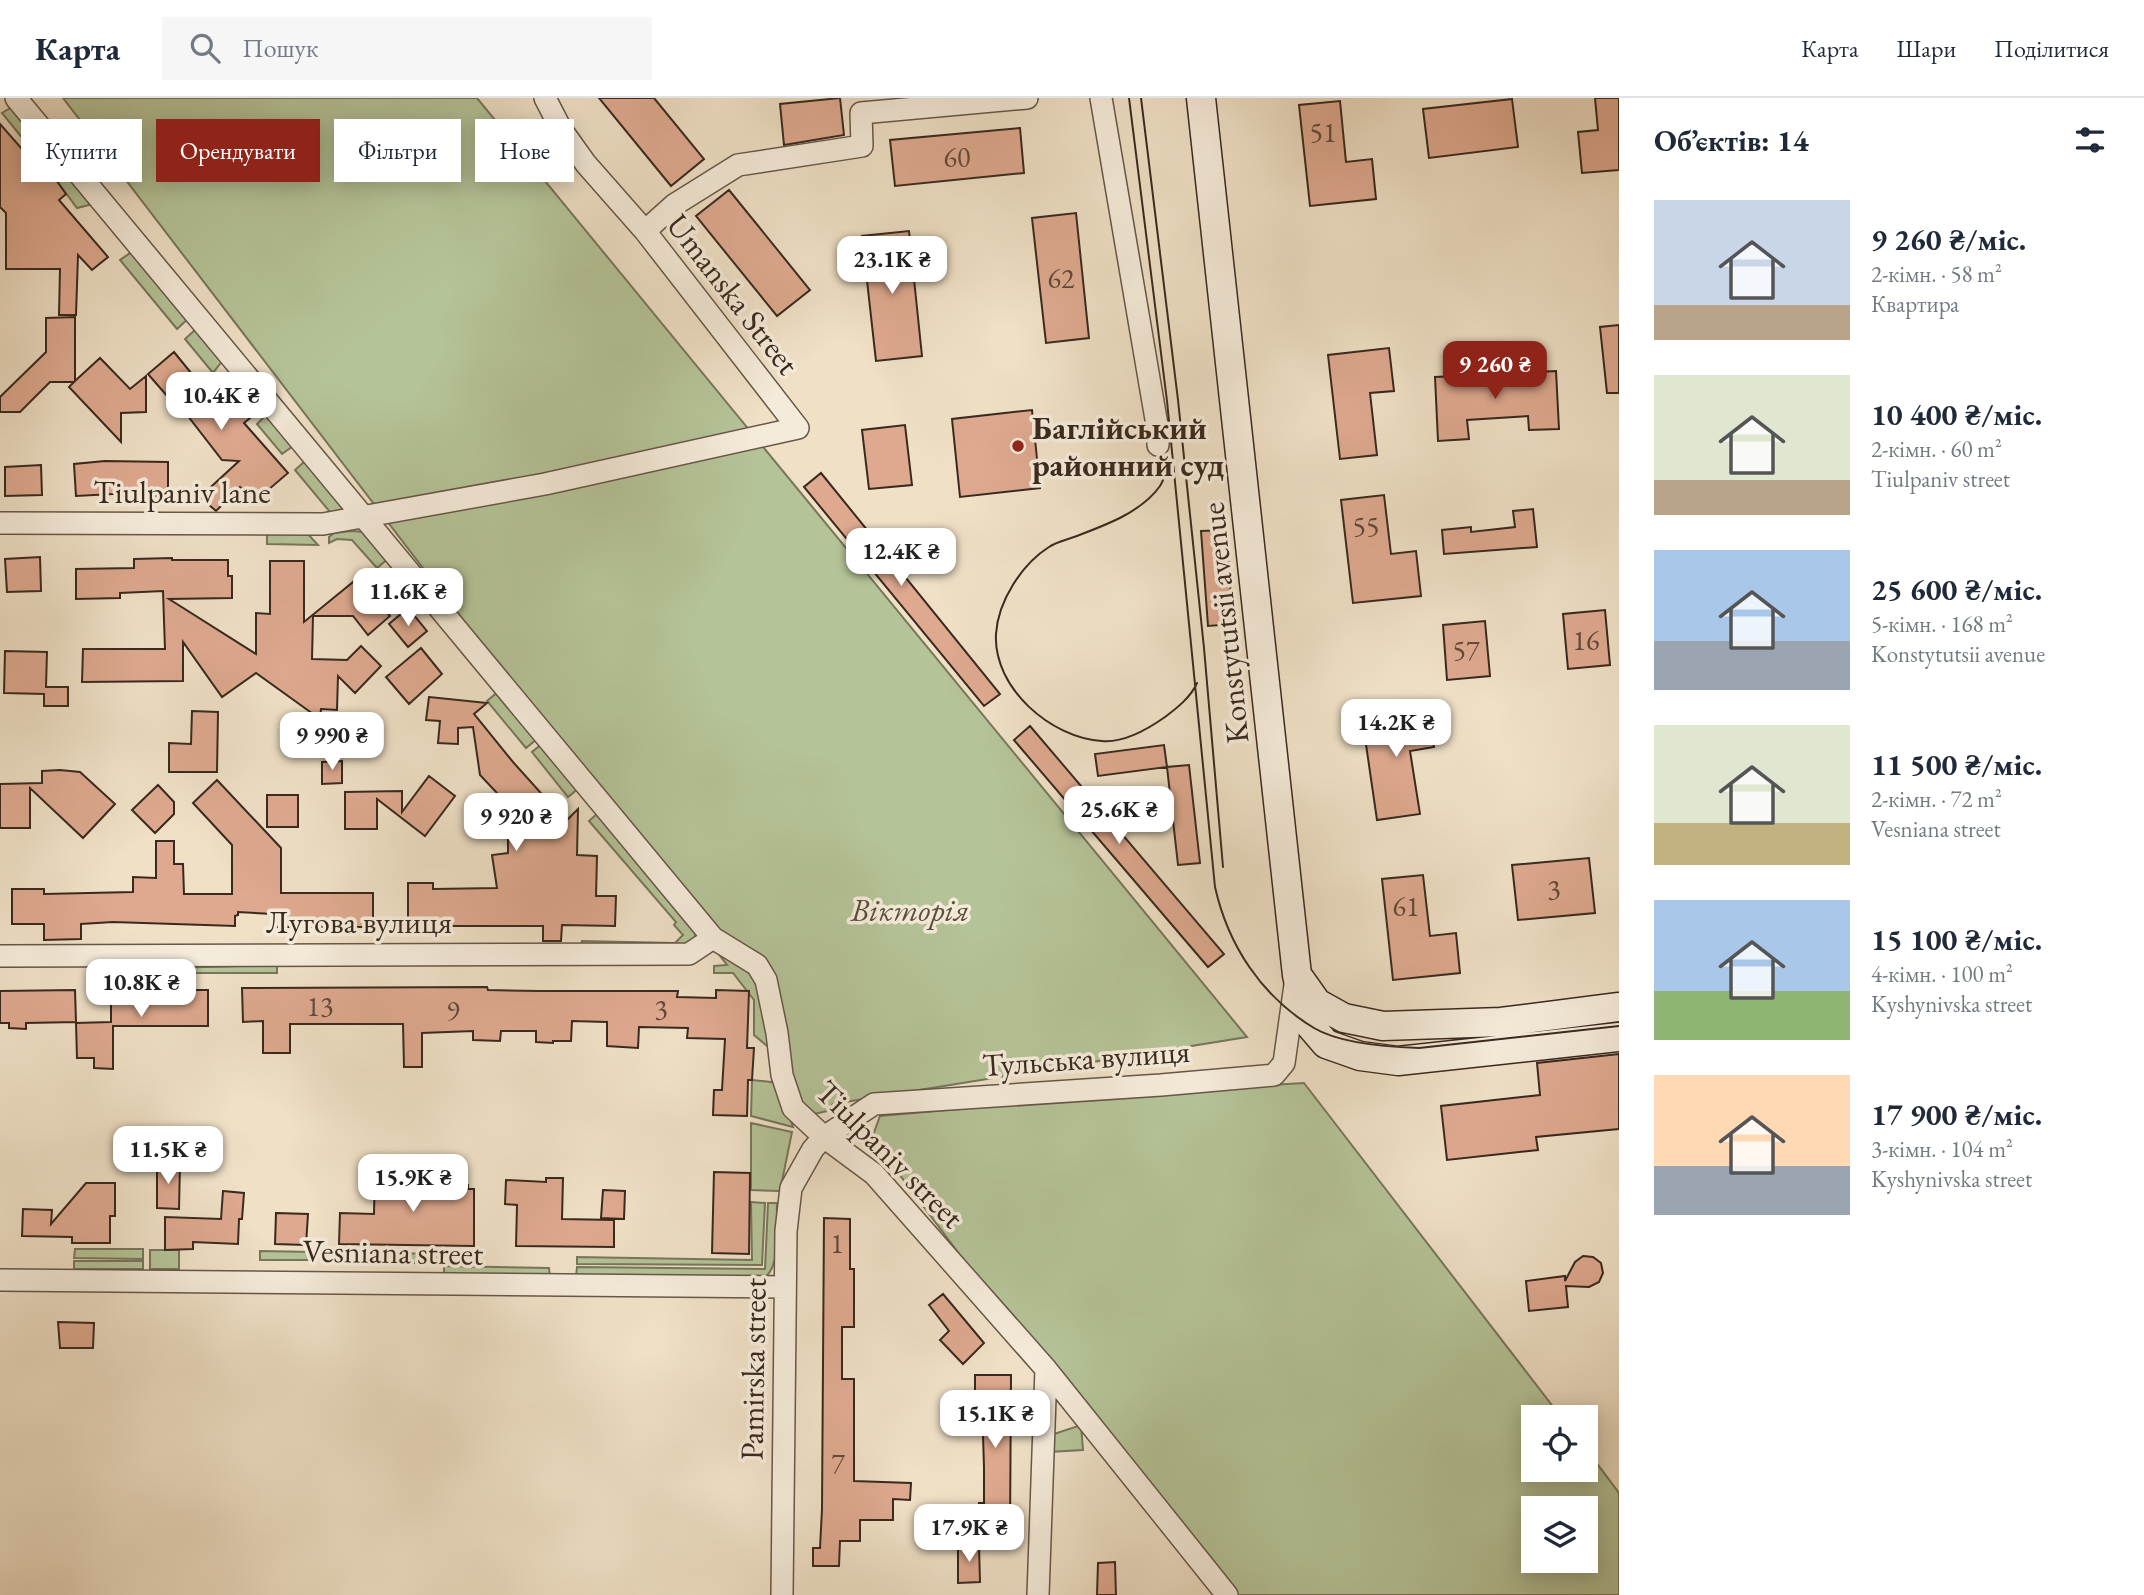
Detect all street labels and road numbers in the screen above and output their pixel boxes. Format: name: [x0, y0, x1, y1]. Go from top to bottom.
street label: Umanska Street: [657, 205, 809, 383]
street label: Tiulpaniv lane: [93, 471, 271, 513]
street label: Konstytutsii avenue: [1191, 500, 1259, 746]
street label: Лугова вулиця: [266, 901, 452, 943]
street label: Тульська вулиця: [981, 1030, 1191, 1086]
street label: Tiulpaniv street: [807, 1071, 973, 1237]
street label: Vesniana street: [302, 1229, 484, 1275]
street label: Pamirska street: [730, 1277, 776, 1461]

